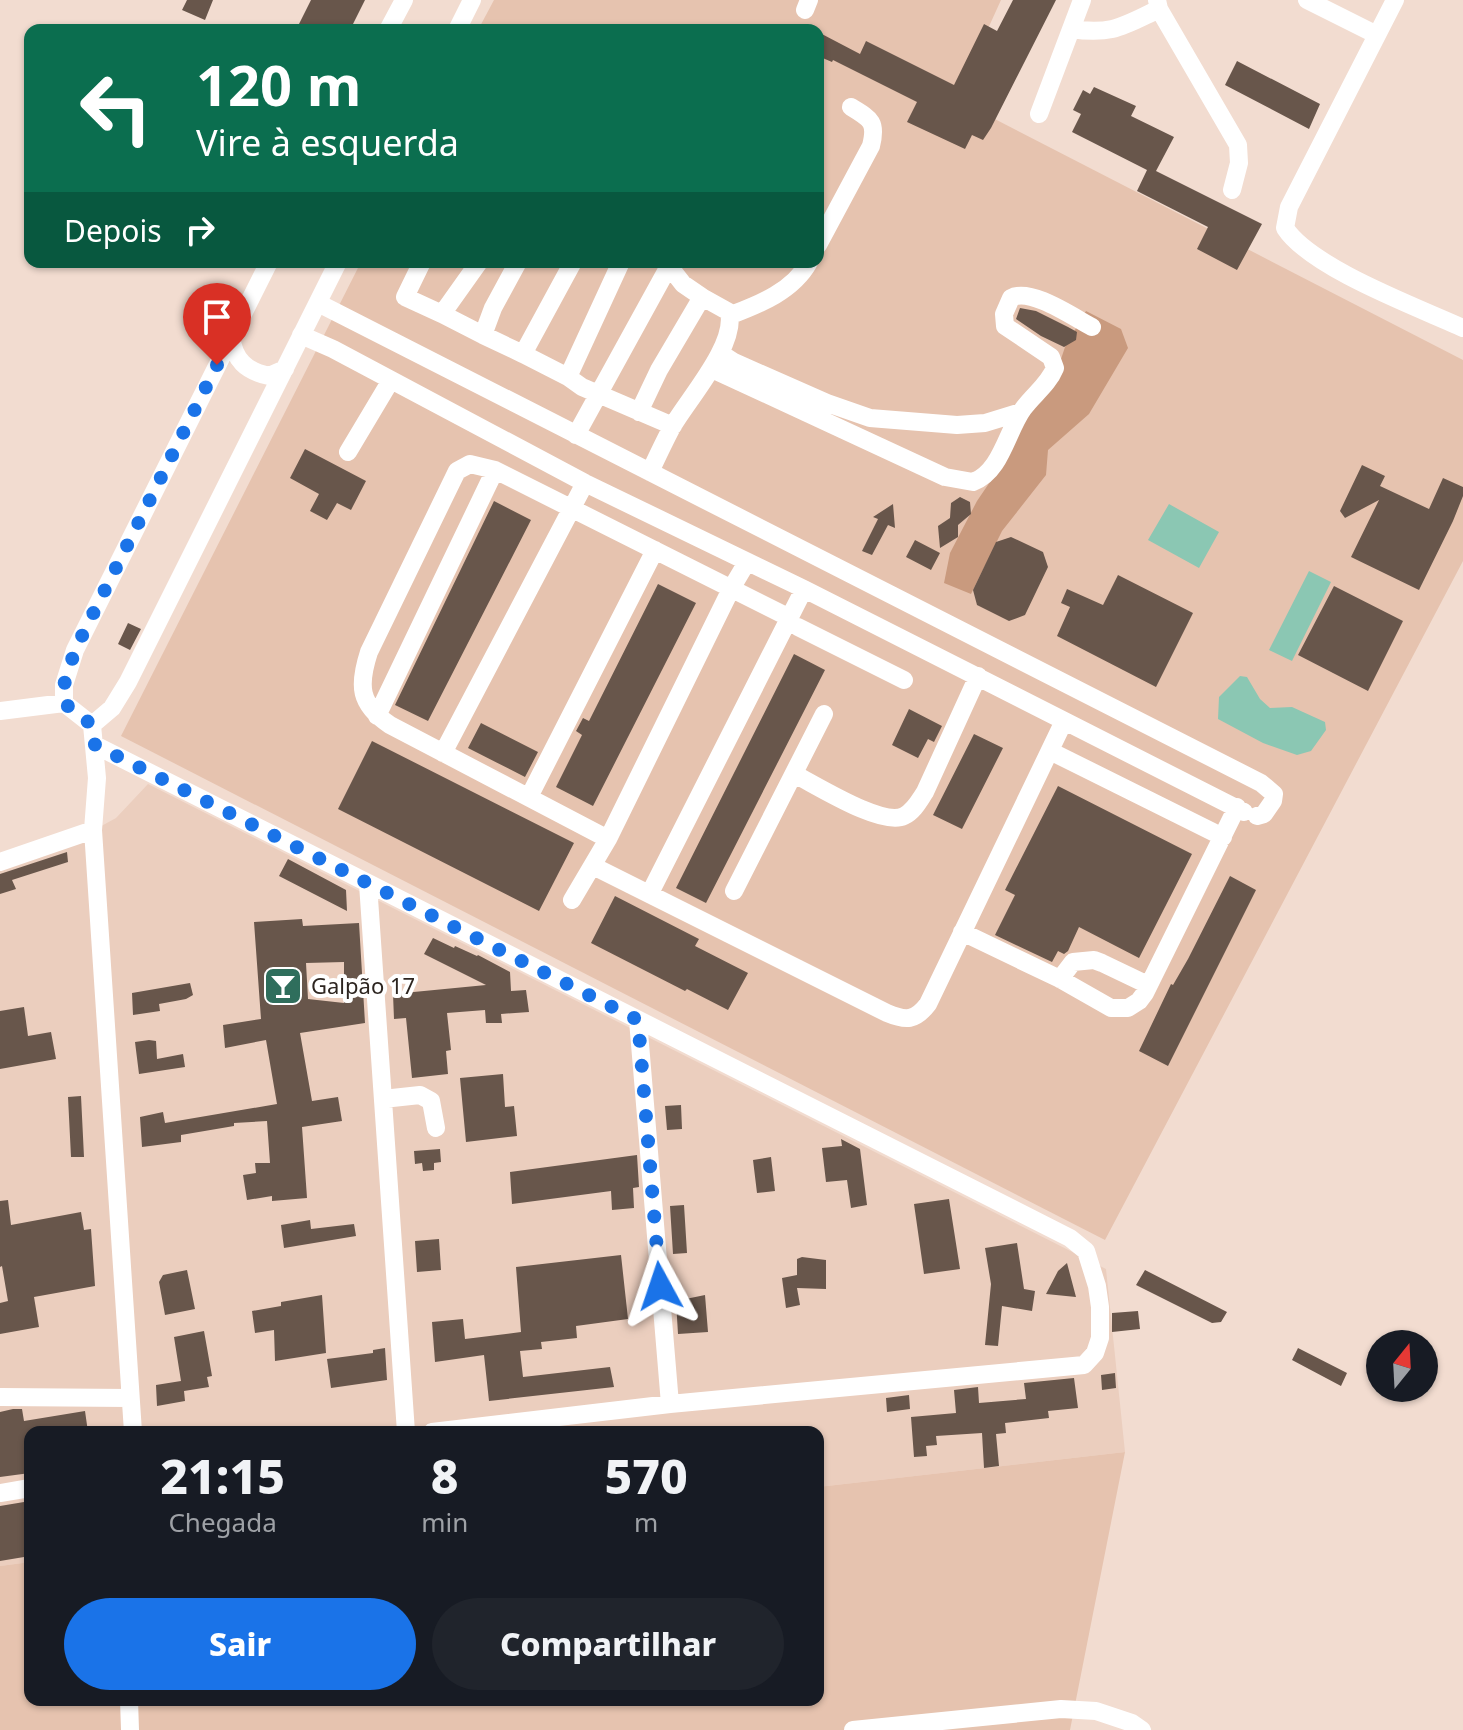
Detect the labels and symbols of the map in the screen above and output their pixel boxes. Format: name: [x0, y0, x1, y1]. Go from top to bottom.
pin: [183, 283, 251, 365]
bar icon: Galpão 17: [262, 965, 304, 1007]
place label: Galpão 17: [311, 970, 415, 1000]
position arrow: [618, 1244, 702, 1328]
north arrow: [1366, 1330, 1438, 1402]

